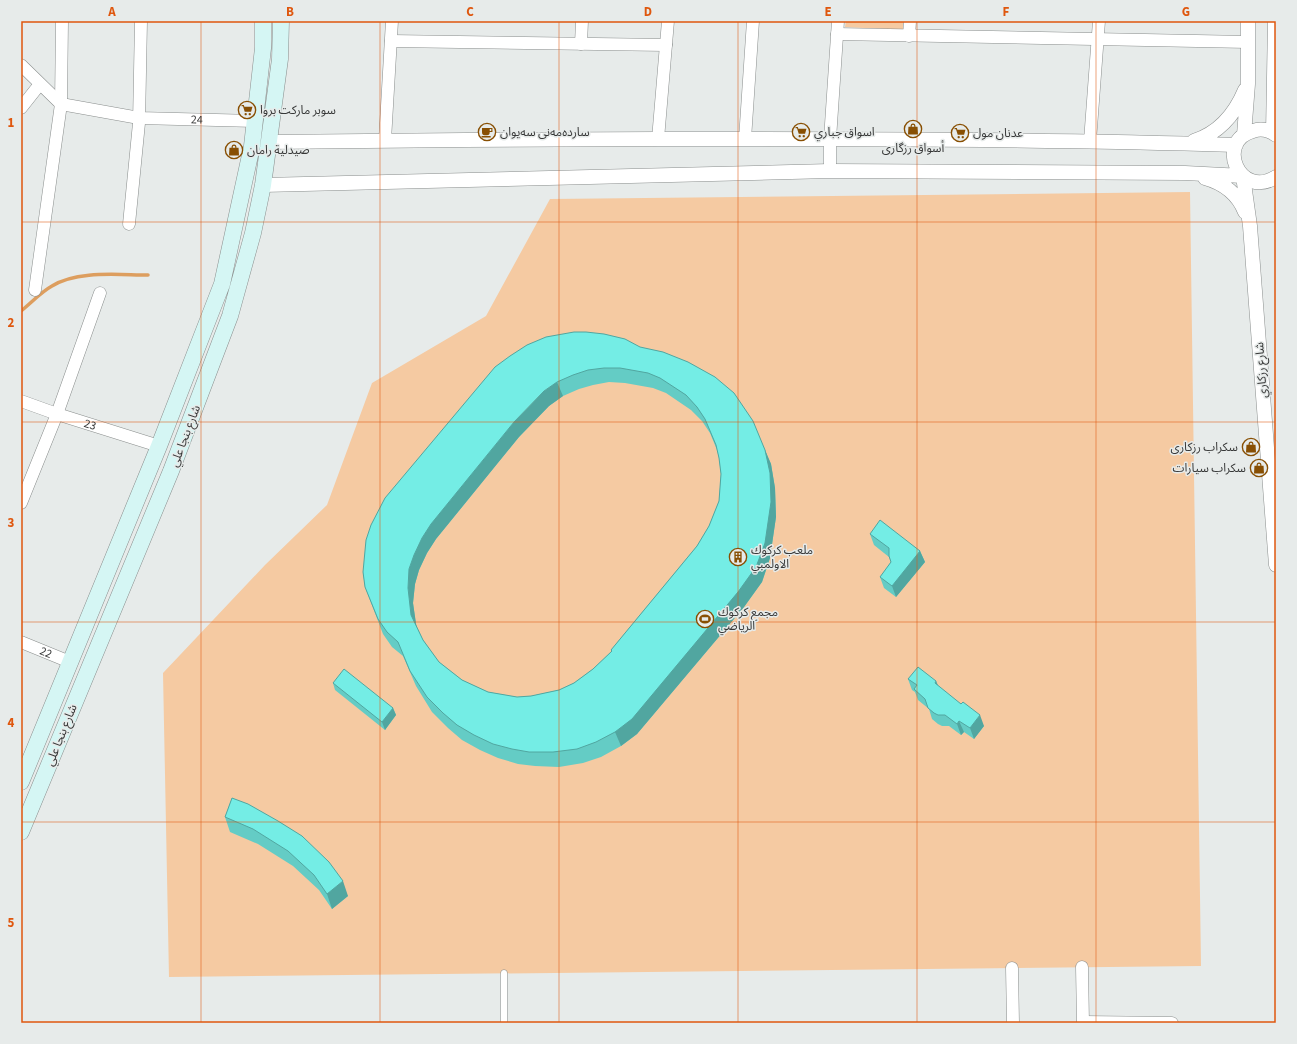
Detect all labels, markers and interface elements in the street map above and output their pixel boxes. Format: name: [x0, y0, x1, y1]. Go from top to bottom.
text: A: [107, 3, 116, 21]
text: B: [286, 3, 294, 21]
text: C: [466, 3, 474, 21]
text: D: [644, 3, 652, 21]
text: E: [824, 3, 832, 21]
text: F: [1003, 3, 1010, 21]
text: G: [1182, 3, 1190, 21]
supermarket icon: سوبر ماركت بروا: [237, 100, 257, 120]
place label: سوبر ماركت بروا: [260, 102, 336, 119]
street label: 24: [191, 111, 203, 129]
text: 1: [8, 114, 15, 132]
shop icon: أسواق رزگارى: [903, 119, 923, 139]
cafe icon: ساردەمەنی سەیوان: [477, 122, 497, 142]
supermarket icon: اسواق جباري: [791, 122, 811, 142]
supermarket icon: عدنان مول: [950, 123, 970, 143]
place label: ساردەمەنی سەیوان: [500, 124, 590, 141]
place label: اسواق جباري: [814, 124, 875, 142]
place label: عدنان مول: [973, 125, 1023, 142]
shop icon: صيدلية رامان: [224, 140, 244, 160]
place label: أسواق رزگارى: [882, 140, 945, 157]
place label: صيدلية رامان: [247, 142, 310, 159]
text: 2: [8, 314, 15, 332]
street label: شارع رزكاري: [1251, 341, 1273, 399]
street label: شارع بنجا علي: [166, 403, 206, 470]
street label: 23: [82, 415, 98, 435]
shop icon: سكراب رزكارى: [1241, 437, 1261, 457]
place label: سكراب رزكارى: [1171, 439, 1238, 456]
shop icon: سكراب سيارات: [1249, 458, 1269, 478]
place label: سكراب سيارات: [1173, 460, 1246, 477]
text: 3: [8, 514, 15, 532]
place label: ملعب كركوك الاولمبي: [751, 542, 813, 574]
building icon: ملعب كركوك الاولمبي: [728, 547, 748, 567]
place label: مجمع كركوك الرياضي: [718, 604, 778, 636]
sports icon: مجمع كركوك الرياضي: [695, 609, 715, 629]
street label: 22: [37, 643, 55, 663]
street label: شارع بنجا علي: [41, 702, 82, 769]
text: 4: [8, 714, 15, 732]
text: 5: [8, 914, 15, 932]

